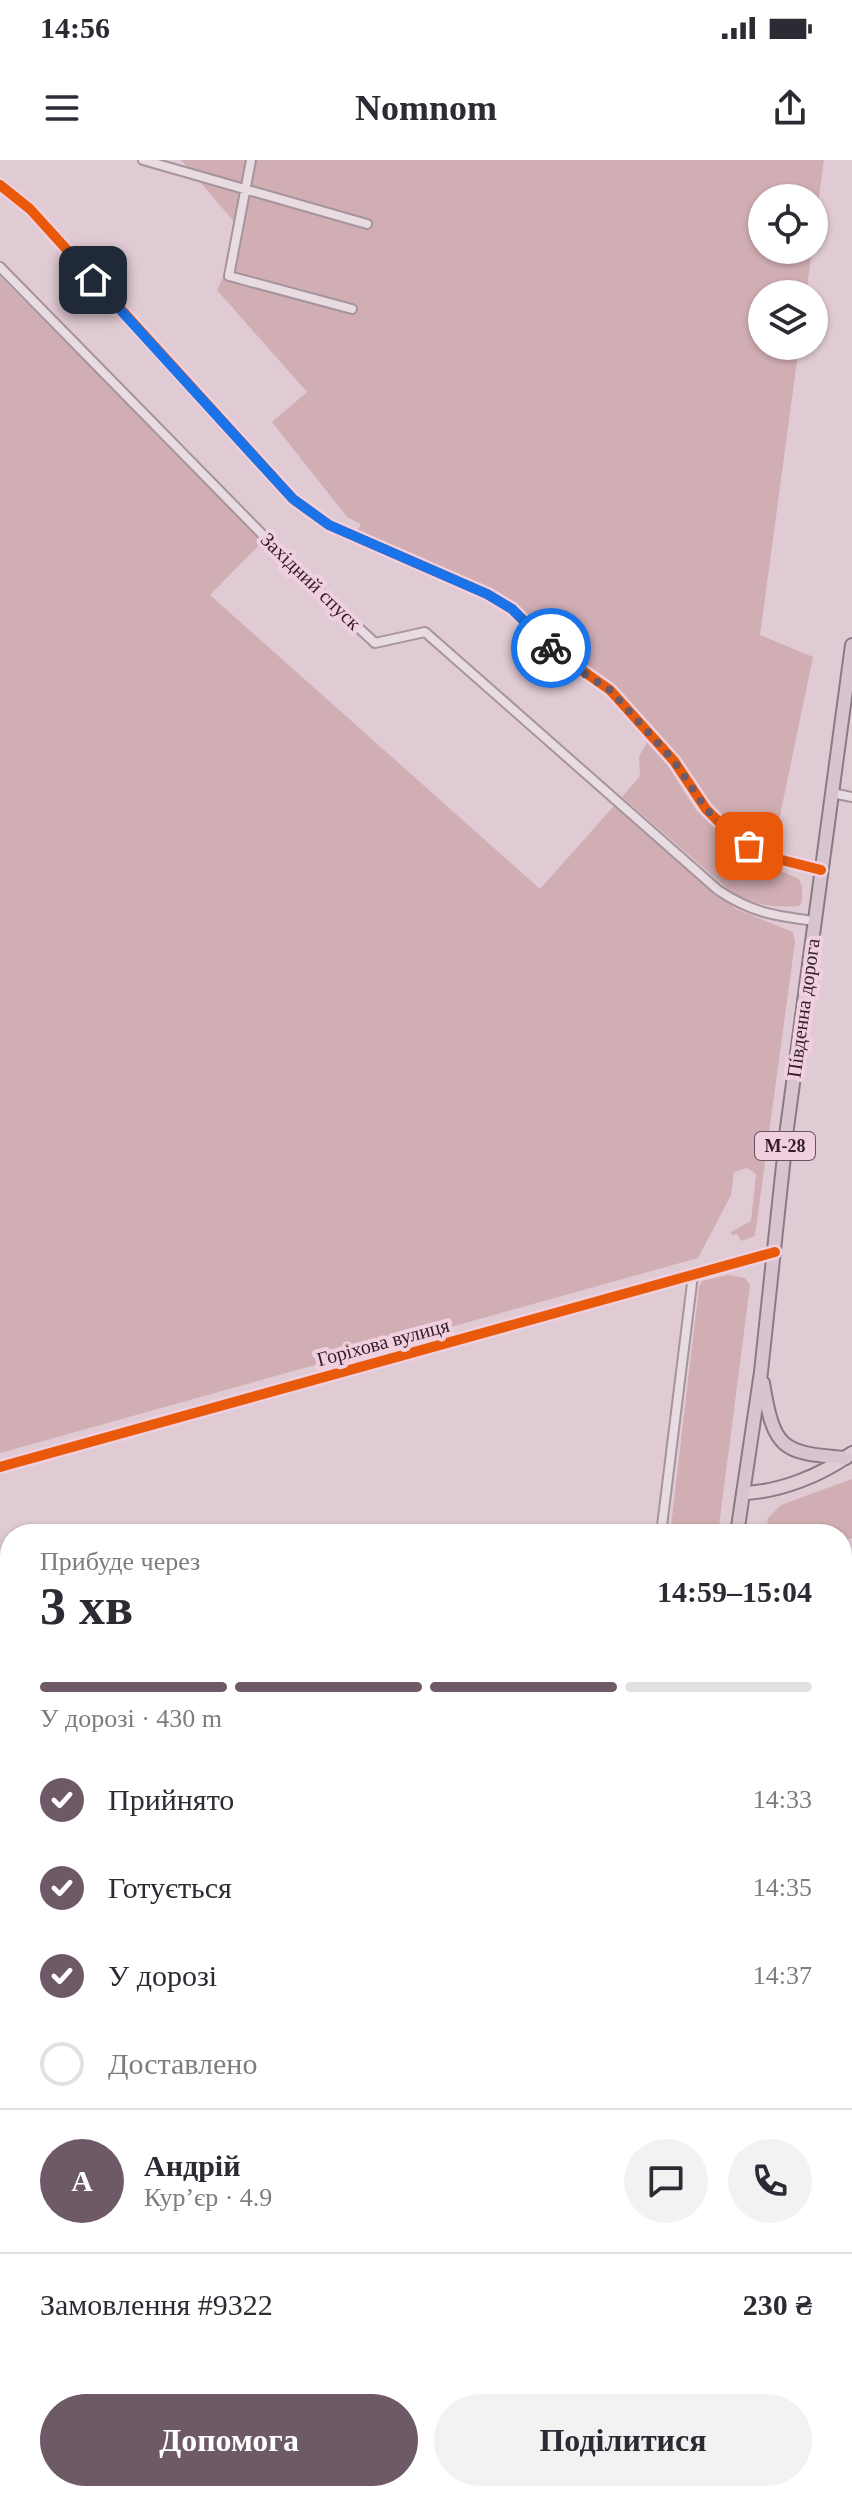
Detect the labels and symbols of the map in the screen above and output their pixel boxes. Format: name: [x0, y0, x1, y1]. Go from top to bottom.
pin: [59, 246, 127, 314]
street label: Західний спуск: [256, 528, 366, 635]
courier: [511, 608, 591, 688]
pin: [715, 812, 783, 880]
street label: Південна дорога: [782, 937, 825, 1079]
road number: М-28: [755, 1132, 815, 1160]
street label: Горіхова вулиця: [314, 1314, 452, 1371]

